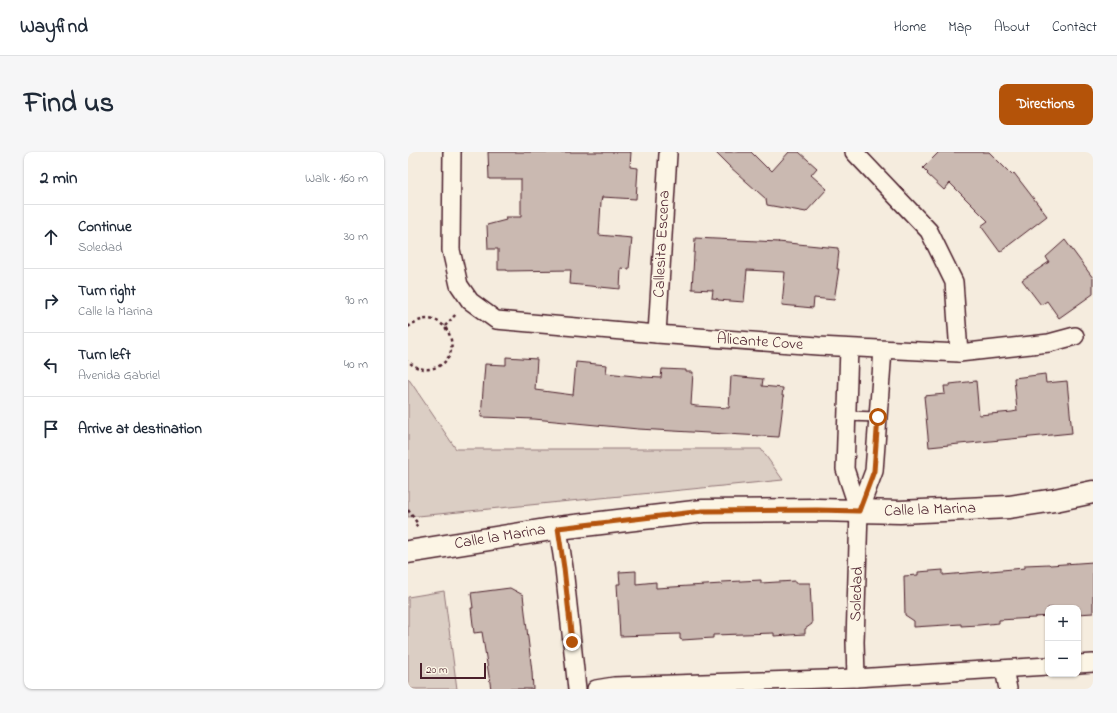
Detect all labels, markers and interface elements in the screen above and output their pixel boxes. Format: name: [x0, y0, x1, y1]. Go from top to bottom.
text: Wayfind: [20, 14, 88, 41]
text: Home: [894, 17, 926, 38]
text: Map: [948, 17, 972, 38]
text: About: [994, 17, 1030, 38]
text: Contact: [1052, 17, 1097, 38]
text: Find us: [24, 84, 114, 125]
button: Directions: [999, 84, 1093, 125]
text: 2 min: [40, 166, 77, 191]
text: Walk · 160 m: [305, 169, 368, 188]
street label: Callesita Escena: [647, 190, 677, 298]
text: Continue: [78, 216, 132, 238]
icon: ahead: [40, 226, 62, 248]
text: 30 m: [344, 227, 368, 246]
text: Soledad: [78, 238, 122, 257]
text: Turn right: [78, 280, 136, 302]
icon: right: [40, 290, 62, 312]
text: 90 m: [345, 291, 368, 310]
text: Calle la Marina: [78, 302, 153, 321]
street label: Alicante Cove: [716, 327, 805, 357]
text: Turn left: [78, 344, 131, 366]
icon: left: [40, 354, 62, 376]
text: 40 m: [344, 355, 368, 374]
text: Avenida Gabriel: [78, 366, 160, 385]
route start: [869, 408, 887, 426]
icon: arrive: [40, 418, 62, 440]
text: Arrive at destination: [78, 418, 202, 440]
street label: Calle la Marina: [884, 496, 976, 524]
street label: Calle la Marina: [453, 518, 547, 556]
street label: Soledad: [844, 566, 870, 622]
map controls: [1045, 605, 1081, 677]
button: +: [1045, 605, 1081, 641]
route end: [563, 633, 581, 651]
button: −: [1045, 641, 1081, 677]
scale bar: [420, 661, 486, 680]
text: 20 m: [426, 662, 448, 678]

